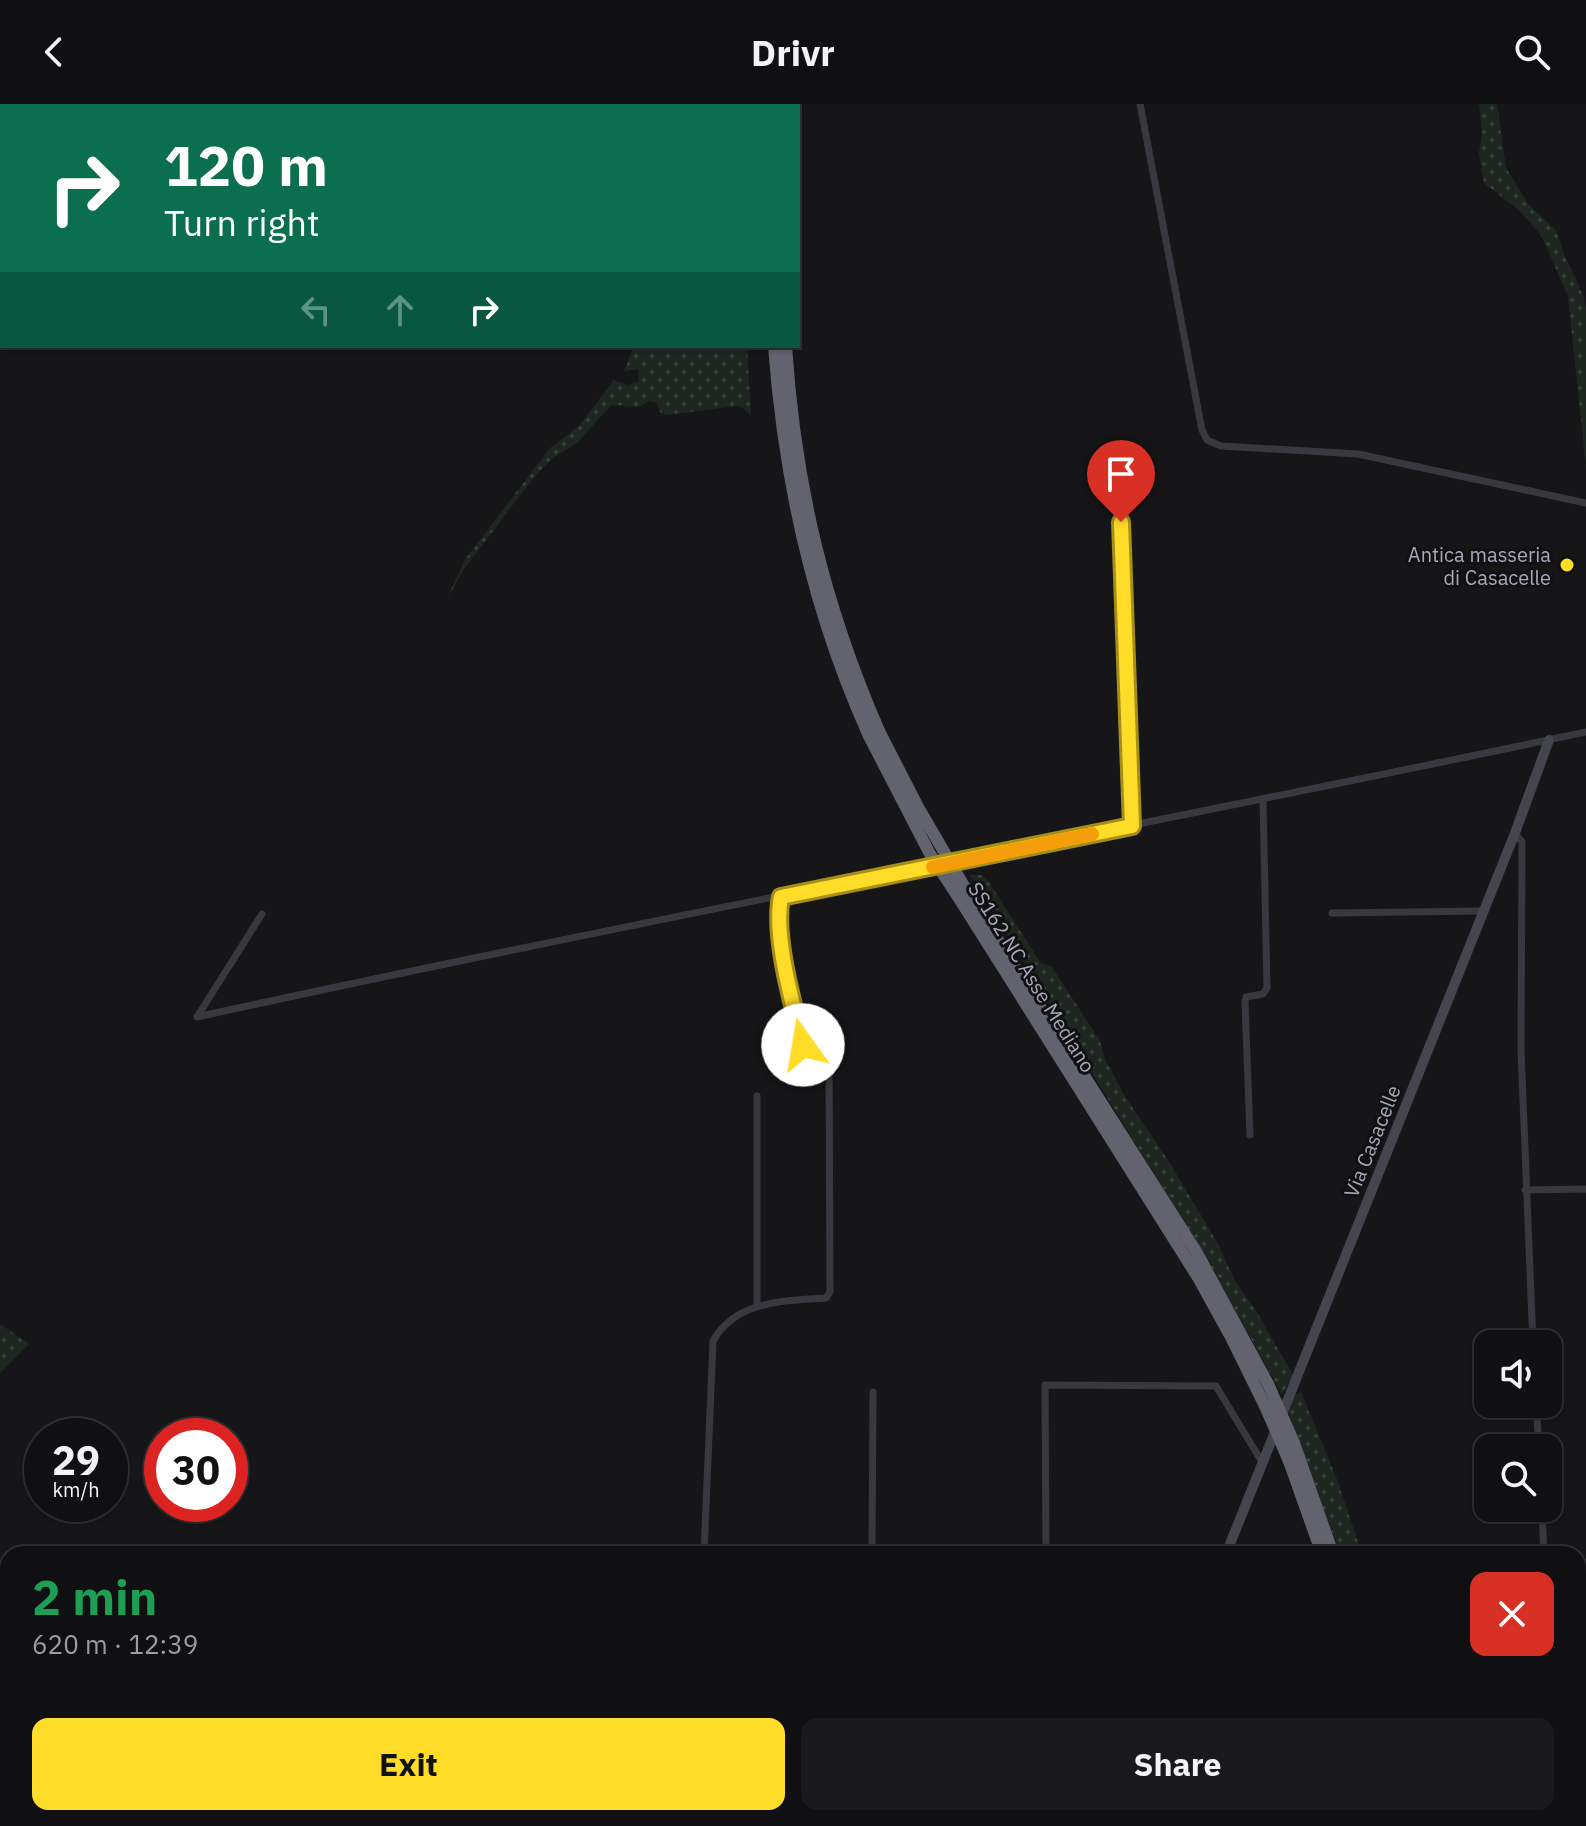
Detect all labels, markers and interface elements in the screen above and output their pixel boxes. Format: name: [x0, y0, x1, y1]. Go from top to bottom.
text: Drivr: [751, 29, 835, 76]
icon: back: [32, 30, 76, 74]
icon: search: [1510, 30, 1554, 74]
text: 120 m: [164, 129, 328, 201]
icon: right: [32, 136, 136, 240]
text: Turn right: [164, 199, 320, 246]
icon: left: [294, 288, 338, 332]
icon: ahead: [378, 288, 422, 332]
icon: right: [462, 288, 506, 332]
pin: [1087, 440, 1155, 522]
icon: arrive: [1099, 452, 1143, 496]
place label: Antica masseria di Casacelle: [1408, 541, 1551, 591]
marker: Antica masseria di Casacelle: [1558, 556, 1576, 574]
street label: SS162 NC Asse Mediano: [962, 877, 1102, 1077]
position arrow: [761, 1003, 845, 1087]
street label: Via Casacelle: [1337, 1081, 1407, 1201]
map controls: [1474, 1330, 1562, 1522]
button: sound: [1474, 1330, 1562, 1418]
speed limit sign: 30: [144, 1418, 248, 1522]
text: 29: [52, 1434, 100, 1486]
button: search: [1474, 1434, 1562, 1522]
text: km/h: [52, 1476, 100, 1503]
text: 2 min: [32, 1566, 157, 1628]
button: close: [1470, 1572, 1554, 1656]
text: 620 m · 12:39: [32, 1627, 198, 1661]
button: Exit: [32, 1718, 785, 1810]
button: Share: [801, 1718, 1554, 1810]

